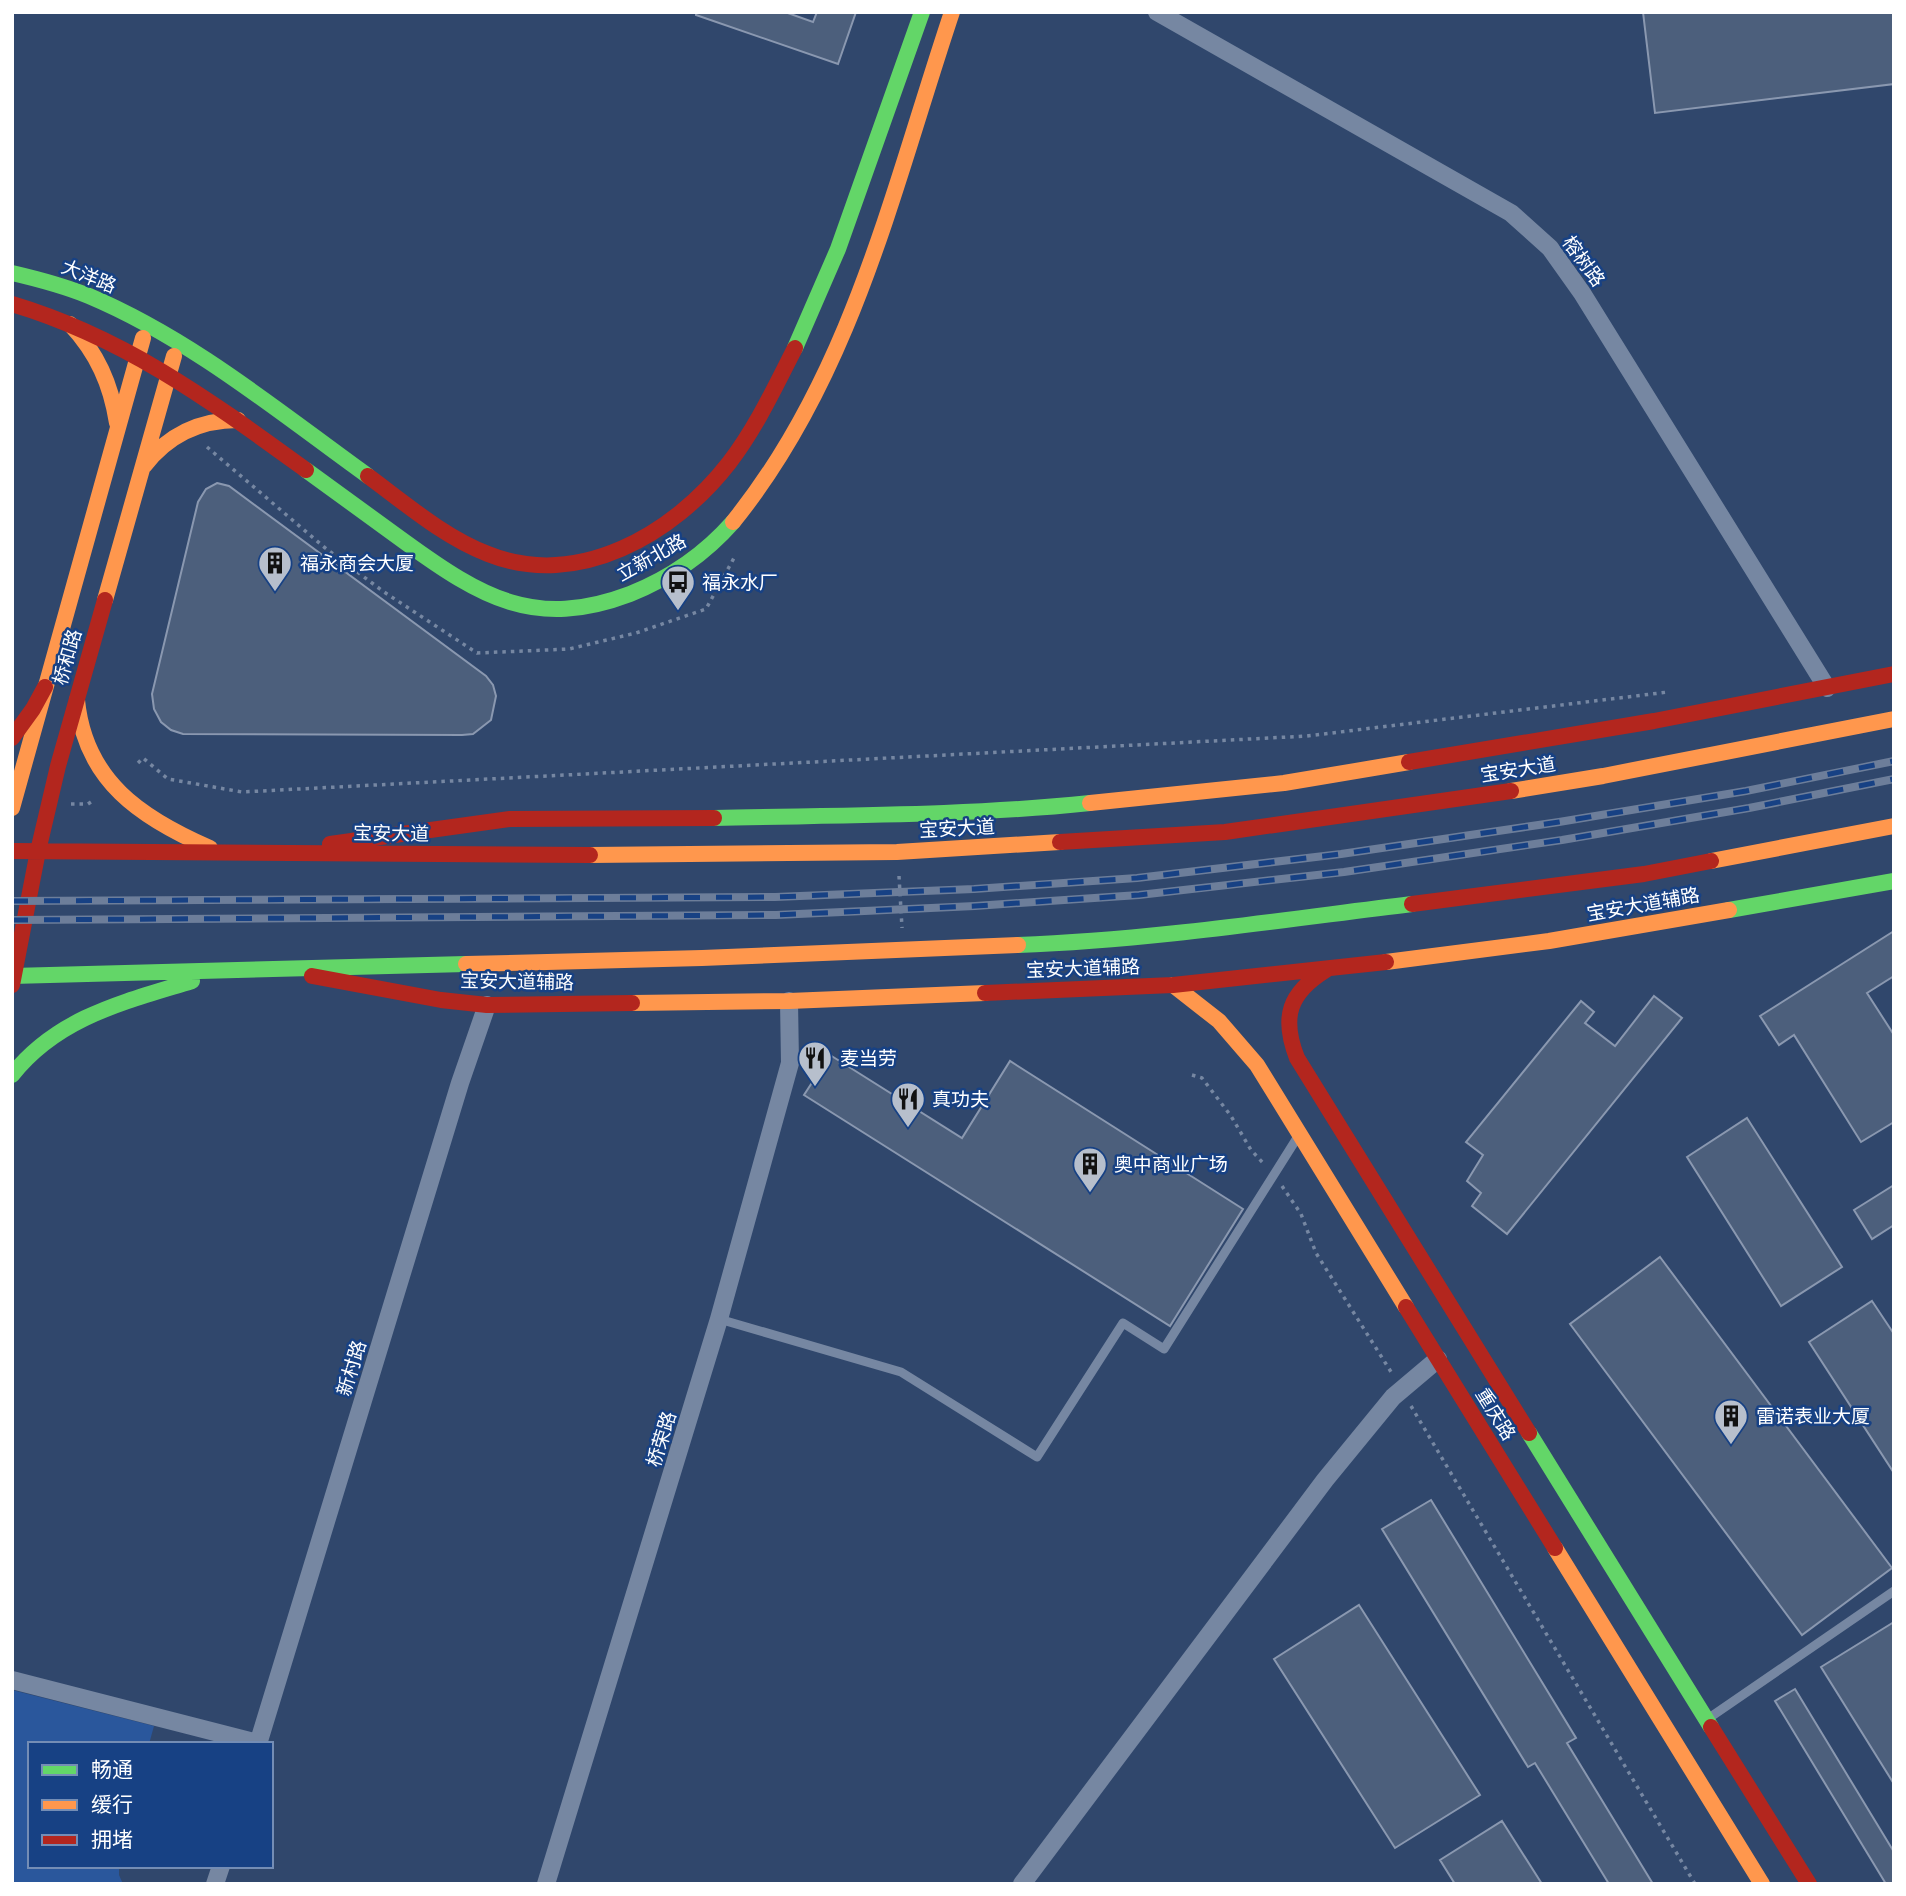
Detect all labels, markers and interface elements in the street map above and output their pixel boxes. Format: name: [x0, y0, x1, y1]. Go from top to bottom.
street label: 榕树路: [1557, 230, 1611, 292]
street label: 大洋路: [58, 253, 120, 299]
street label: 立新北路: [611, 527, 691, 587]
building icon: 福永商会大厦: [256, 544, 294, 593]
place label: 福永商会大厦: [300, 550, 414, 576]
bus stop icon: 福永水厂: [659, 563, 697, 612]
place label: 福永水厂: [702, 569, 778, 595]
street label: 桥和路: [47, 626, 87, 688]
street label: 宝安大道: [1478, 750, 1558, 788]
street label: 宝安大道: [918, 813, 996, 843]
street label: 宝安大道: [353, 819, 429, 847]
street label: 宝安大道辅路: [1585, 881, 1701, 927]
street label: 宝安大道辅路: [1026, 953, 1140, 983]
street label: 宝安大道辅路: [460, 967, 574, 995]
restaurant icon: 麦当劳: [796, 1039, 834, 1088]
place label: 麦当劳: [840, 1045, 897, 1071]
restaurant icon: 真功夫: [889, 1080, 927, 1129]
place label: 真功夫: [932, 1086, 989, 1112]
building icon: 奥中商业广场: [1071, 1145, 1109, 1194]
place label: 奥中商业广场: [1114, 1151, 1228, 1177]
street label: 新村路: [330, 1337, 372, 1399]
street label: 重庆路: [1470, 1383, 1522, 1445]
building icon: 雷诺表业大厦: [1712, 1397, 1750, 1446]
place label: 雷诺表业大厦: [1756, 1403, 1870, 1429]
street label: 桥荣路: [640, 1408, 682, 1470]
legend: [28, 1742, 273, 1868]
text: 畅通: [91, 1755, 133, 1784]
text: 缓行: [91, 1790, 133, 1819]
text: 拥堵: [91, 1825, 133, 1854]

